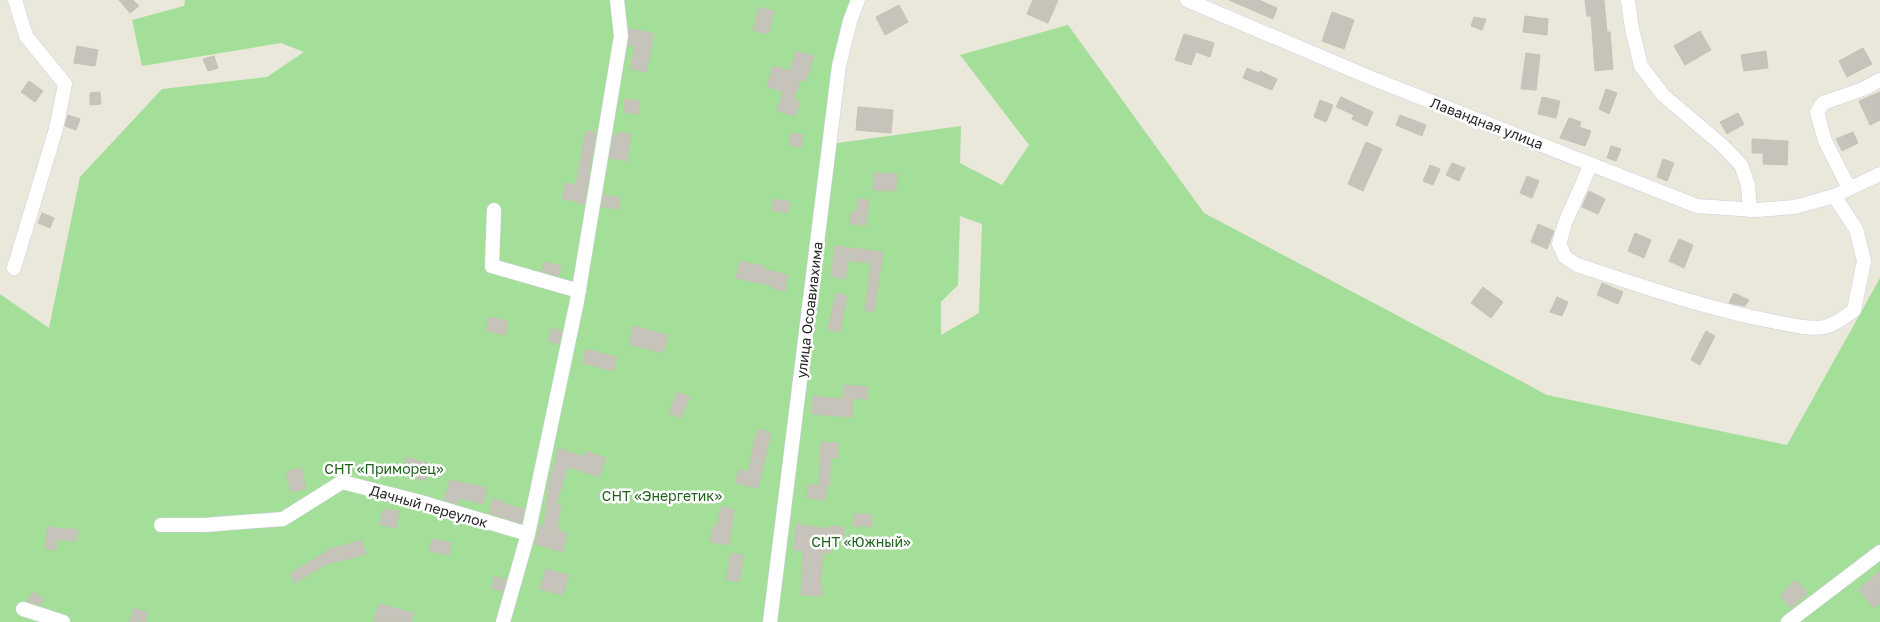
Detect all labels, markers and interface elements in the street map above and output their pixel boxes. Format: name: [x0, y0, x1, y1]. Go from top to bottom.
street label: Лавандная улица: [1428, 94, 1546, 152]
street label: улица Осоавиахима: [792, 241, 826, 379]
park label: СНТ «Приморец»: [324, 460, 444, 477]
street label: Дачный переулок: [368, 481, 490, 531]
park label: СНТ «Энергетик»: [602, 487, 722, 504]
park label: СНТ «Южный»: [811, 533, 911, 550]

